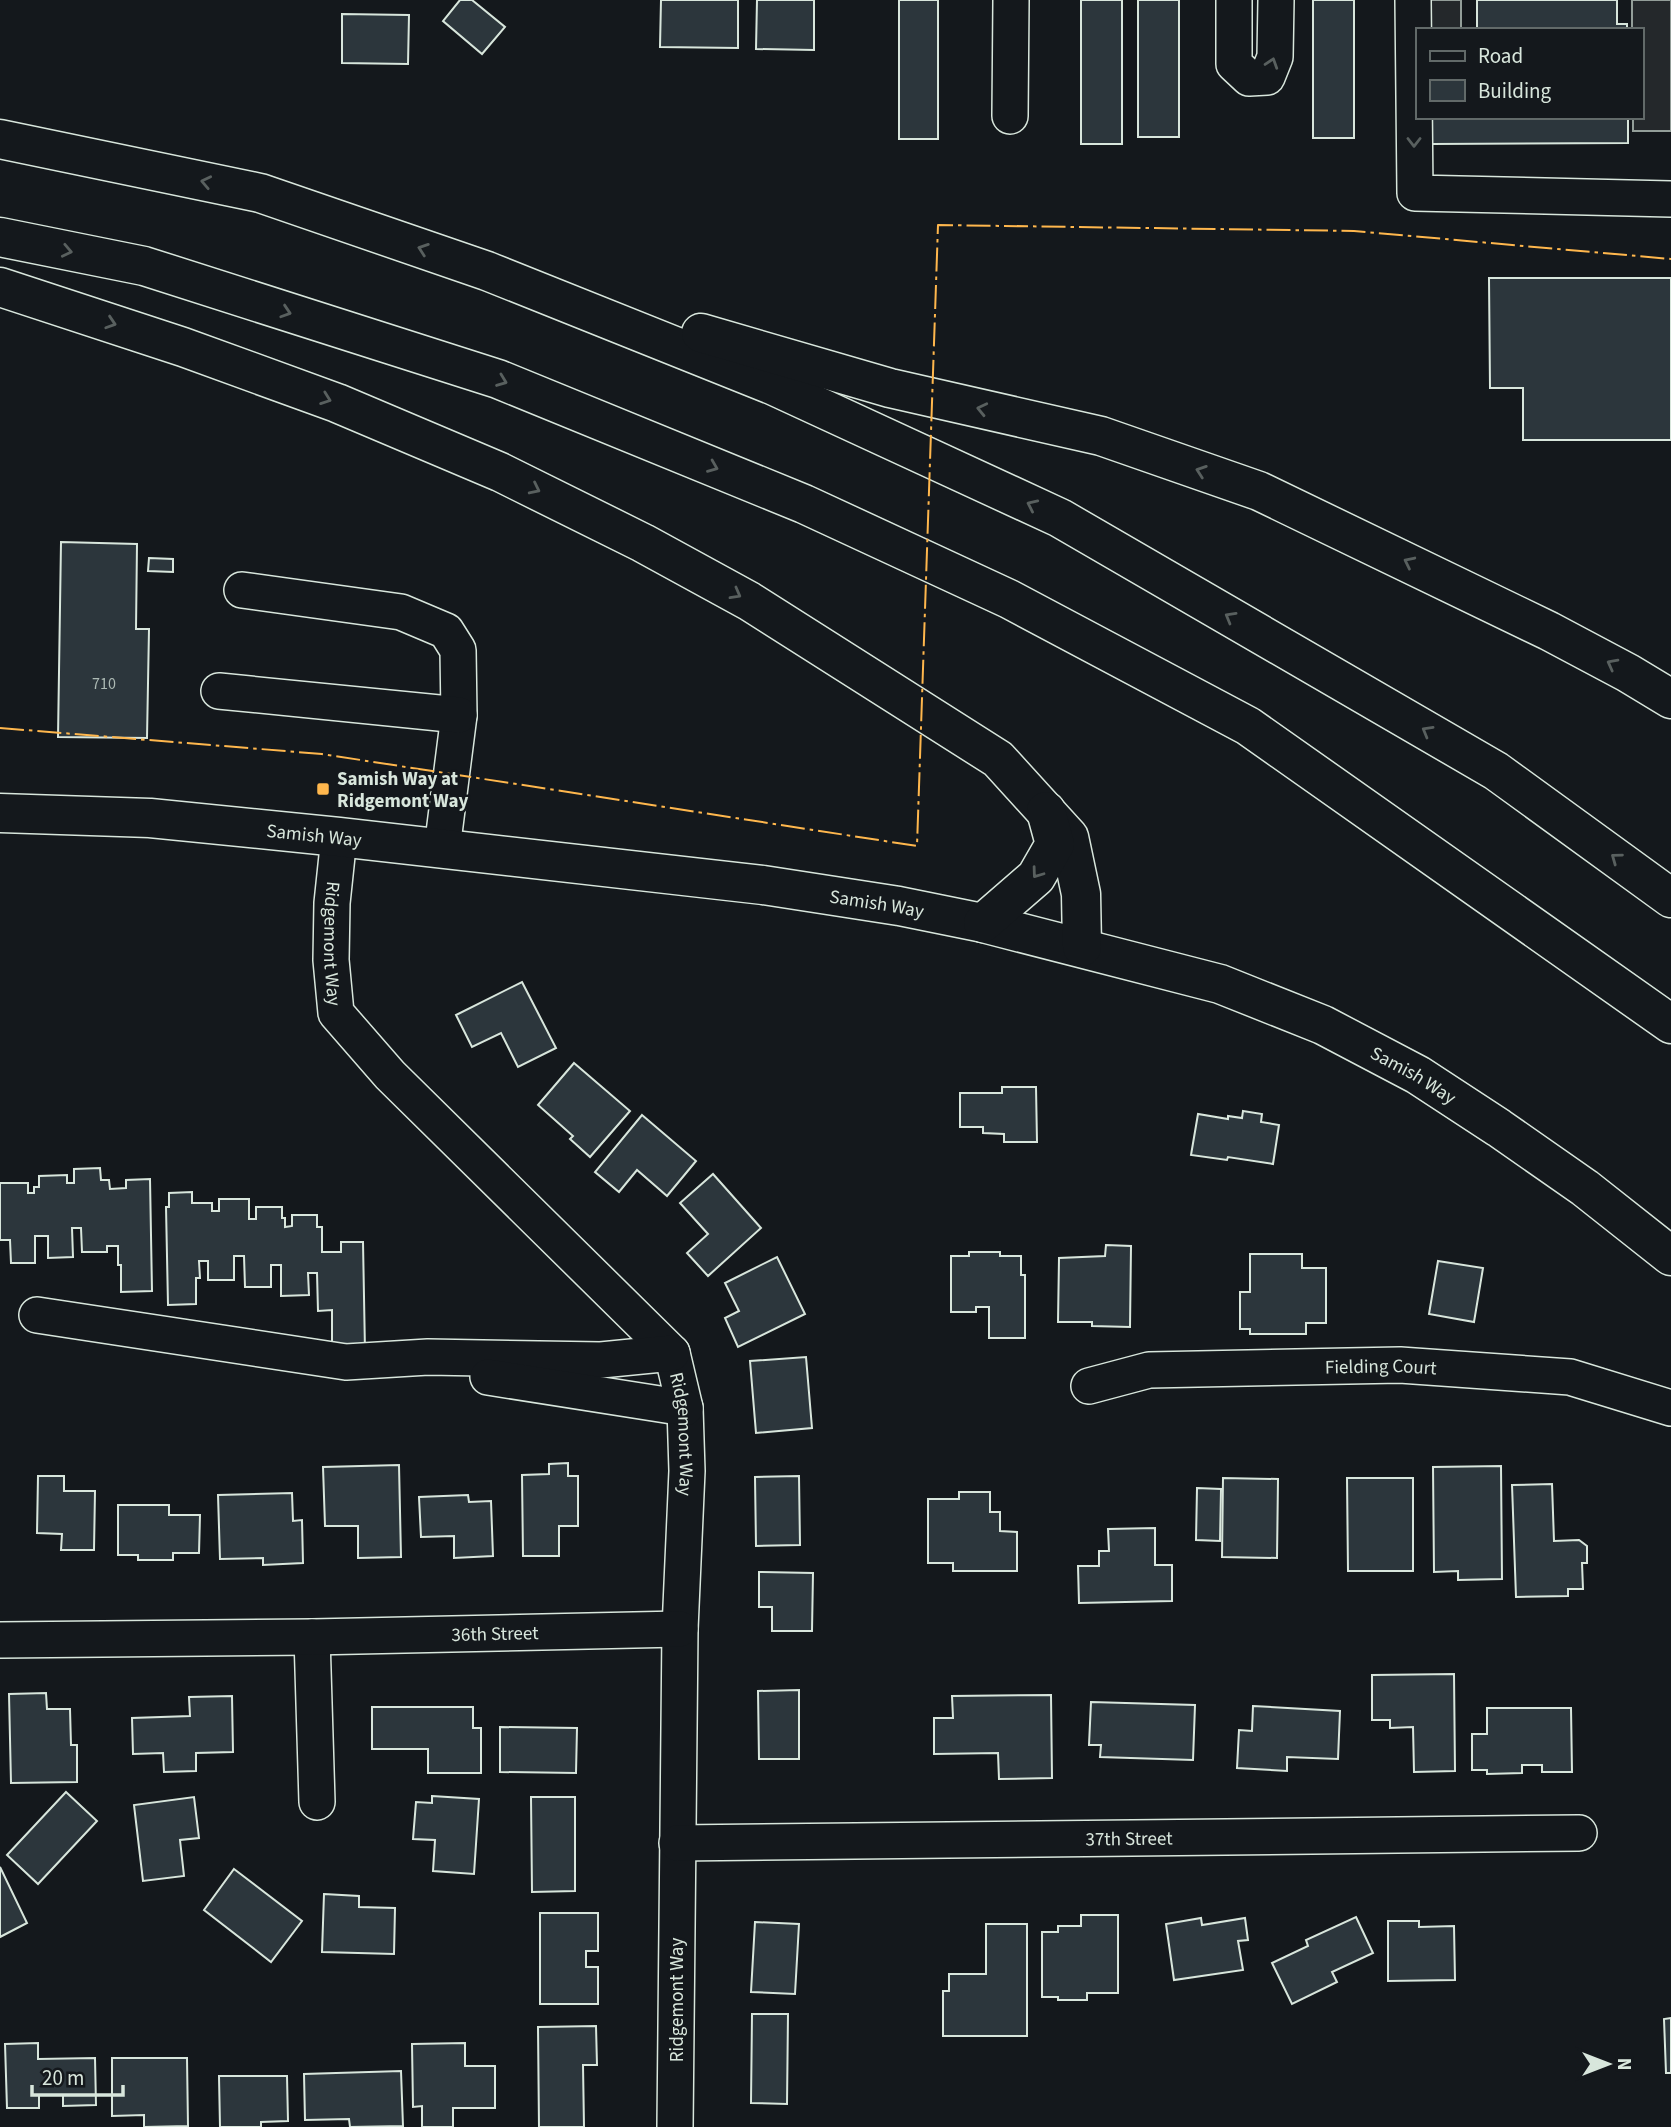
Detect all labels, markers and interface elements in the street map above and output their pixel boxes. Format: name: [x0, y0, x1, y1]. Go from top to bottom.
legend: [1416, 28, 1643, 119]
text: Road: [1478, 41, 1523, 71]
one-way arrow: [1263, 58, 1278, 70]
text: Building: [1478, 76, 1552, 106]
one-way arrow: [1407, 136, 1422, 147]
one-way arrow: [200, 175, 212, 190]
one-way arrow: [61, 242, 73, 257]
one-way arrow: [417, 243, 429, 257]
one-way arrow: [279, 303, 291, 318]
one-way arrow: [105, 315, 117, 330]
one-way arrow: [496, 373, 508, 387]
one-way arrow: [319, 391, 331, 405]
one-way arrow: [976, 403, 988, 417]
one-way arrow: [707, 458, 719, 472]
one-way arrow: [1195, 465, 1207, 479]
one-way arrow: [528, 481, 540, 495]
one-way arrow: [1027, 499, 1039, 513]
one-way arrow: [1404, 556, 1416, 570]
one-way arrow: [729, 586, 742, 599]
one-way arrow: [1225, 612, 1238, 625]
one-way arrow: [1607, 659, 1619, 673]
house number: 710: [92, 673, 116, 695]
one-way arrow: [1422, 726, 1434, 739]
place label: Samish Way at Ridgemont Way: [337, 766, 468, 815]
marker: Samish Way at Ridgemont Way: [315, 781, 331, 797]
street label: Samish Way: [265, 818, 363, 854]
one-way arrow: [1611, 853, 1624, 866]
one-way arrow: [1033, 865, 1045, 877]
street label: Ridgemont Way: [316, 880, 347, 1007]
street label: Samish Way: [827, 883, 926, 926]
street label: Samish Way: [1365, 1040, 1461, 1112]
street label: Fielding Court: [1325, 1353, 1438, 1383]
street label: Ridgemont Way: [662, 1370, 699, 1497]
street label: 36th Street: [451, 1620, 539, 1649]
street label: 37th Street: [1085, 1826, 1173, 1853]
street label: Ridgemont Way: [664, 1938, 691, 2062]
north arrow: [1573, 2029, 1643, 2099]
scale bar: [32, 2054, 122, 2098]
text: N: [1610, 2058, 1637, 2070]
text: 20 m: [42, 2063, 84, 2093]

